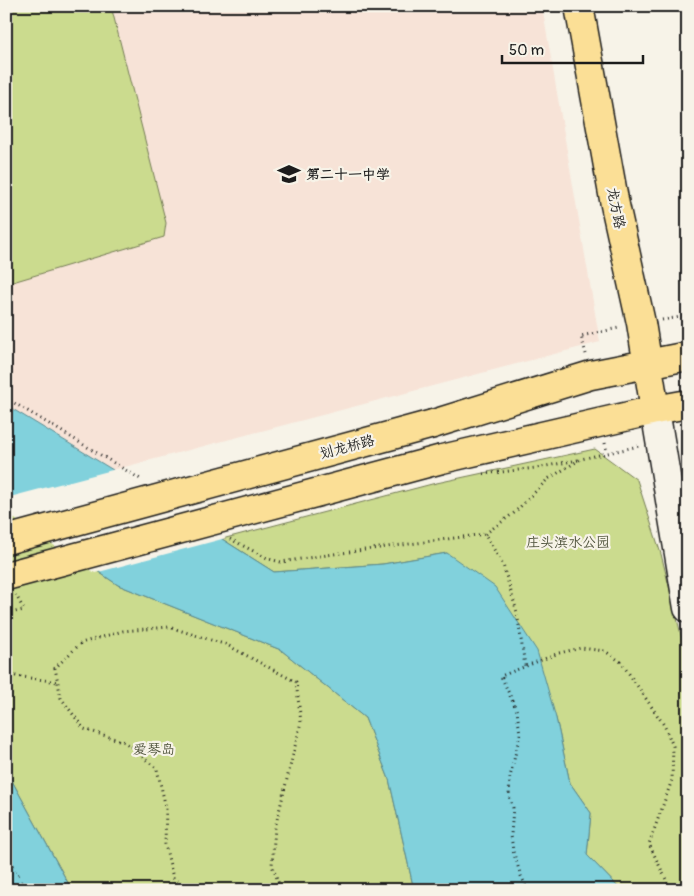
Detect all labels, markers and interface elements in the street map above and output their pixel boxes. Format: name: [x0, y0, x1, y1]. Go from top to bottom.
scale bar: [502, 32, 643, 64]
text: 50 m: [509, 41, 544, 60]
school or university icon: 第二十一中学: [276, 161, 302, 187]
place label: 第二十一中学: [306, 166, 390, 183]
street label: 龙方路: [604, 186, 628, 230]
street label: 划龙桥路: [318, 432, 376, 462]
park label: 庄头滨水公园: [526, 534, 610, 551]
park label: 爱琴岛: [133, 741, 175, 758]

